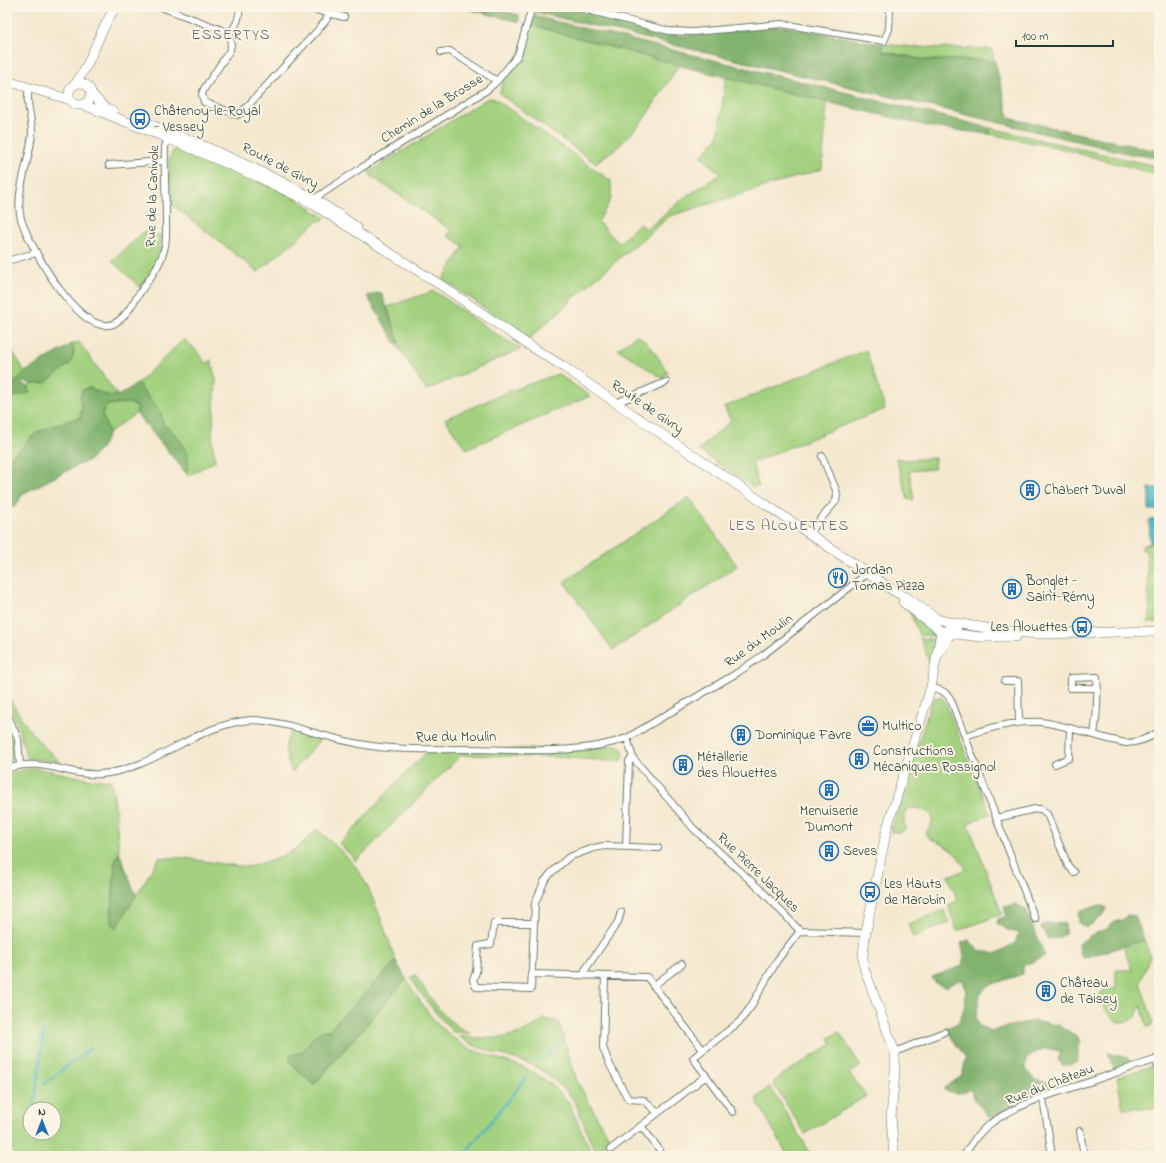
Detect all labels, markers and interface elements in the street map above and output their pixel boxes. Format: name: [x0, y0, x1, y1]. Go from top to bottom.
scale bar: [1016, 22, 1113, 48]
district label: ESSERTYS: [192, 24, 270, 46]
text: 100 m: [1022, 28, 1049, 46]
street label: Chemin de la Brosse: [377, 69, 488, 149]
place label: Châtenoy-le-Royal - Vessey: [154, 101, 261, 139]
bus stop icon: Châtenoy-le-Royal - Vessey: [129, 108, 151, 130]
street label: Route de Givry: [237, 138, 322, 195]
street label: Rue de la Canivole: [141, 144, 165, 247]
street label: Route de Givry: [606, 375, 688, 440]
building icon: Chabert Duval: [1019, 479, 1041, 501]
place label: Chabert Duval: [1044, 480, 1126, 501]
district label: LES ALOUETTES: [729, 515, 849, 537]
place label: Jordan Tomas Pizza: [852, 560, 925, 597]
restaurant icon: Jordan Tomas Pizza: [827, 567, 849, 589]
place label: Bonglet - Saint-Rémy: [1025, 571, 1095, 609]
building icon: Bonglet - Saint-Rémy: [1001, 578, 1023, 600]
street label: Rue du Moulin: [720, 609, 798, 673]
bus stop icon: Les Alouettes: [1071, 616, 1093, 638]
place label: Les Alouettes: [991, 617, 1068, 638]
office icon: Multico: [857, 715, 879, 737]
place label: Multico: [882, 716, 922, 737]
building icon: Dominique Favre: [730, 724, 752, 746]
place label: Dominique Favre: [754, 725, 852, 746]
street label: Rue du Moulin: [416, 727, 496, 748]
place label: Constructions Mécaniques Rossignol: [873, 741, 996, 779]
place label: Métallerie des Alouettes: [697, 747, 777, 784]
building icon: Constructions Mécaniques Rossignol: [848, 748, 870, 770]
building icon: Métallerie des Alouettes: [672, 754, 694, 776]
building icon: Menuiserie Dumont: [818, 779, 840, 801]
place label: Menuiserie Dumont: [800, 801, 859, 838]
street label: Rue Pierre Jacques: [712, 828, 804, 918]
building icon: Seves: [818, 840, 840, 862]
place label: Seves: [843, 841, 877, 862]
place label: Les Hauts de Marobin: [884, 874, 946, 911]
bus stop icon: Les Hauts de Marobin: [859, 881, 881, 903]
place label: Château de Taisey: [1060, 973, 1117, 1011]
building icon: Château de Taisey: [1035, 980, 1057, 1002]
street label: Rue du Château: [1003, 1058, 1097, 1112]
north arrow: [22, 1101, 62, 1141]
text: N: [38, 1104, 46, 1120]

